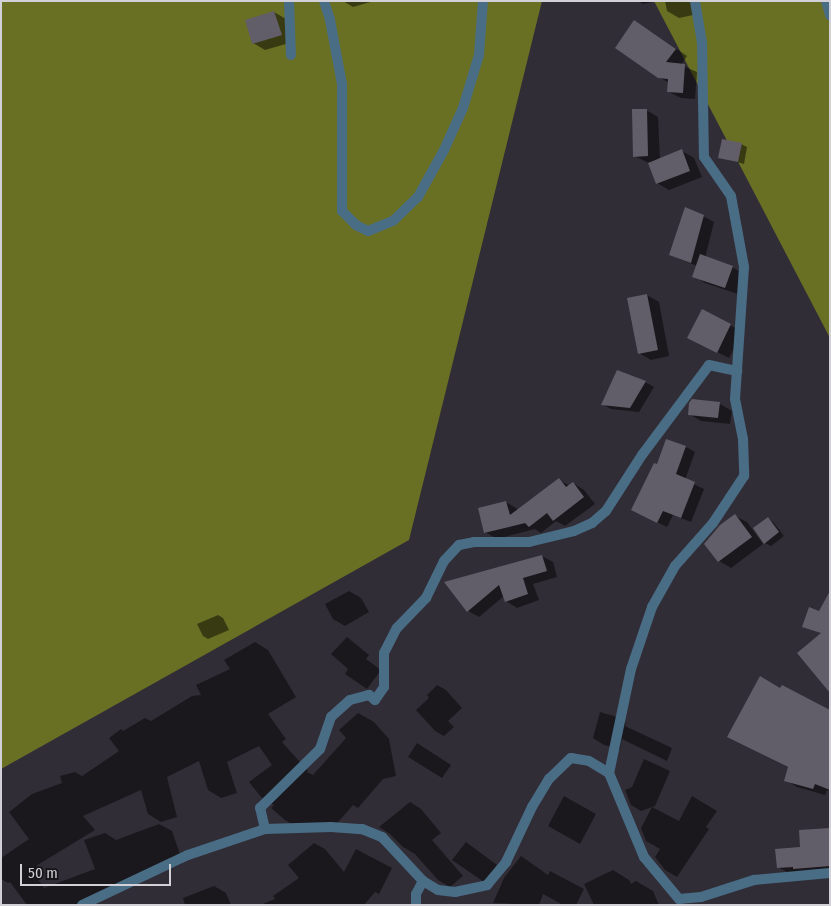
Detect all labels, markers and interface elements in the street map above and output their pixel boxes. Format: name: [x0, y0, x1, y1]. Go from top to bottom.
scale bar: [22, 854, 174, 886]
text: 50 m: [28, 864, 58, 882]

